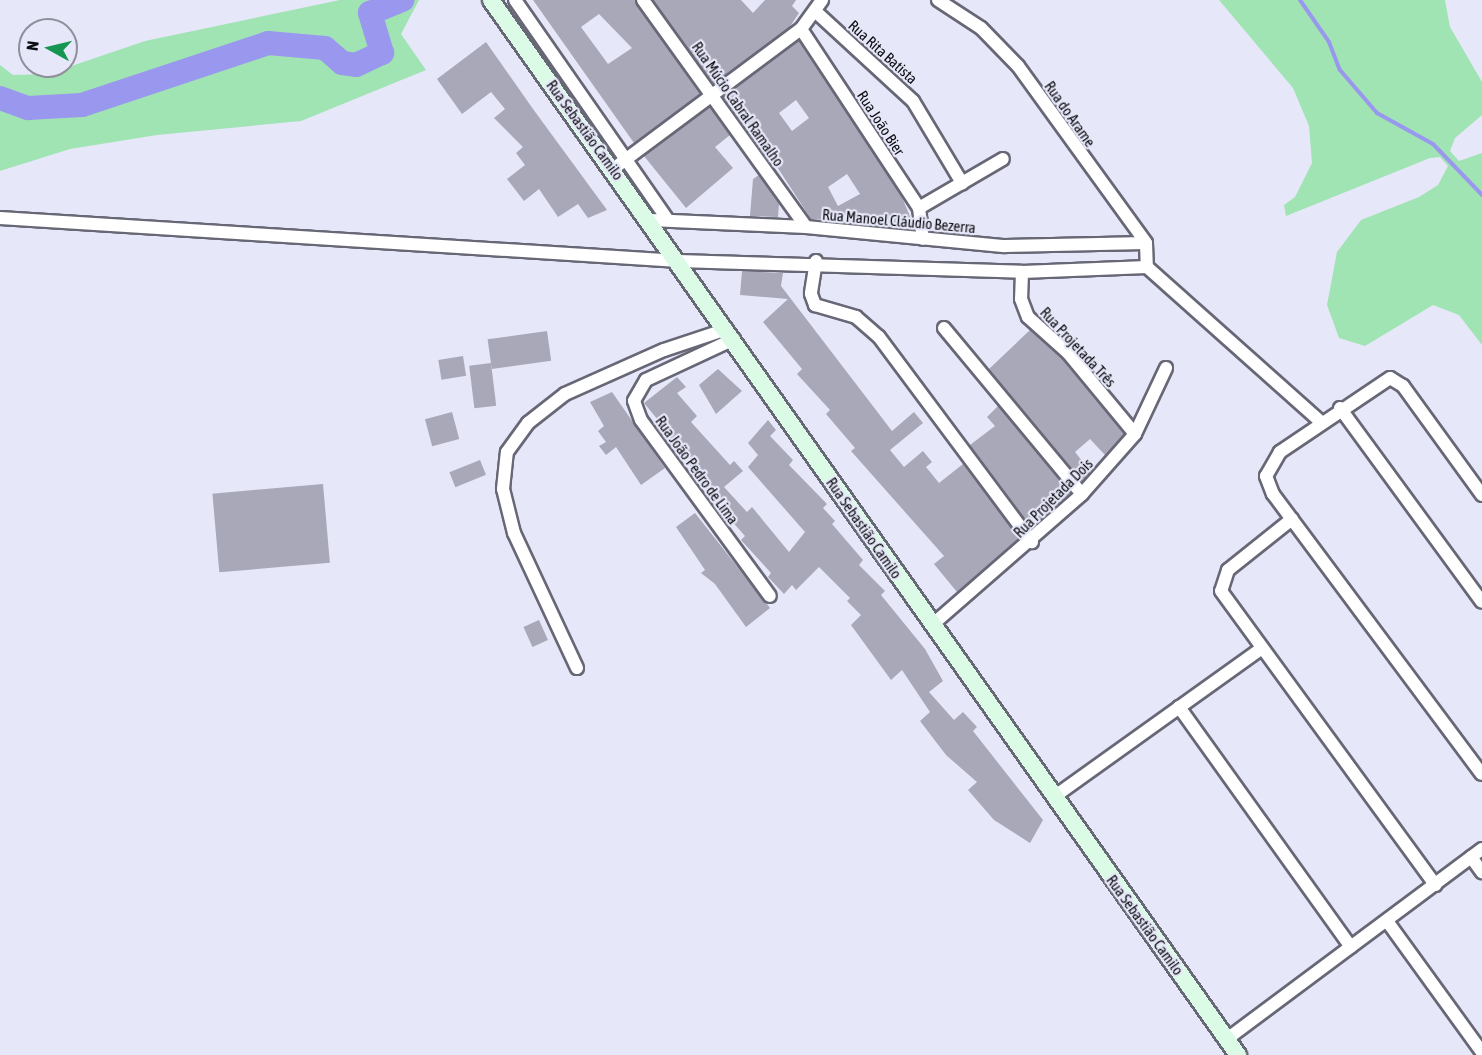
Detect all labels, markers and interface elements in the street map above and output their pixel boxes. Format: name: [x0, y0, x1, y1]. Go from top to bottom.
street label: Rua Rita Batista: [845, 16, 921, 88]
north arrow: [18, 18, 78, 78]
street label: Rua Múcio Cabral Ramalho: [688, 38, 788, 170]
text: N: [23, 40, 42, 52]
street label: Rua Sebastião Camilo: [543, 77, 627, 183]
street label: Rua do Arame: [1041, 78, 1099, 150]
street label: Rua João Bier: [853, 87, 909, 159]
street label: Rua Manoel Cláudio Bezerra: [821, 205, 977, 237]
street label: Rua Projetada Três: [1036, 303, 1120, 391]
street label: Rua João Pedro de Lima: [652, 412, 742, 528]
street label: Rua Projetada Dois: [1010, 455, 1096, 541]
street label: Rua Sebastião Camilo: [823, 474, 905, 582]
street label: Rua Sebastião Camilo: [1103, 872, 1187, 978]

